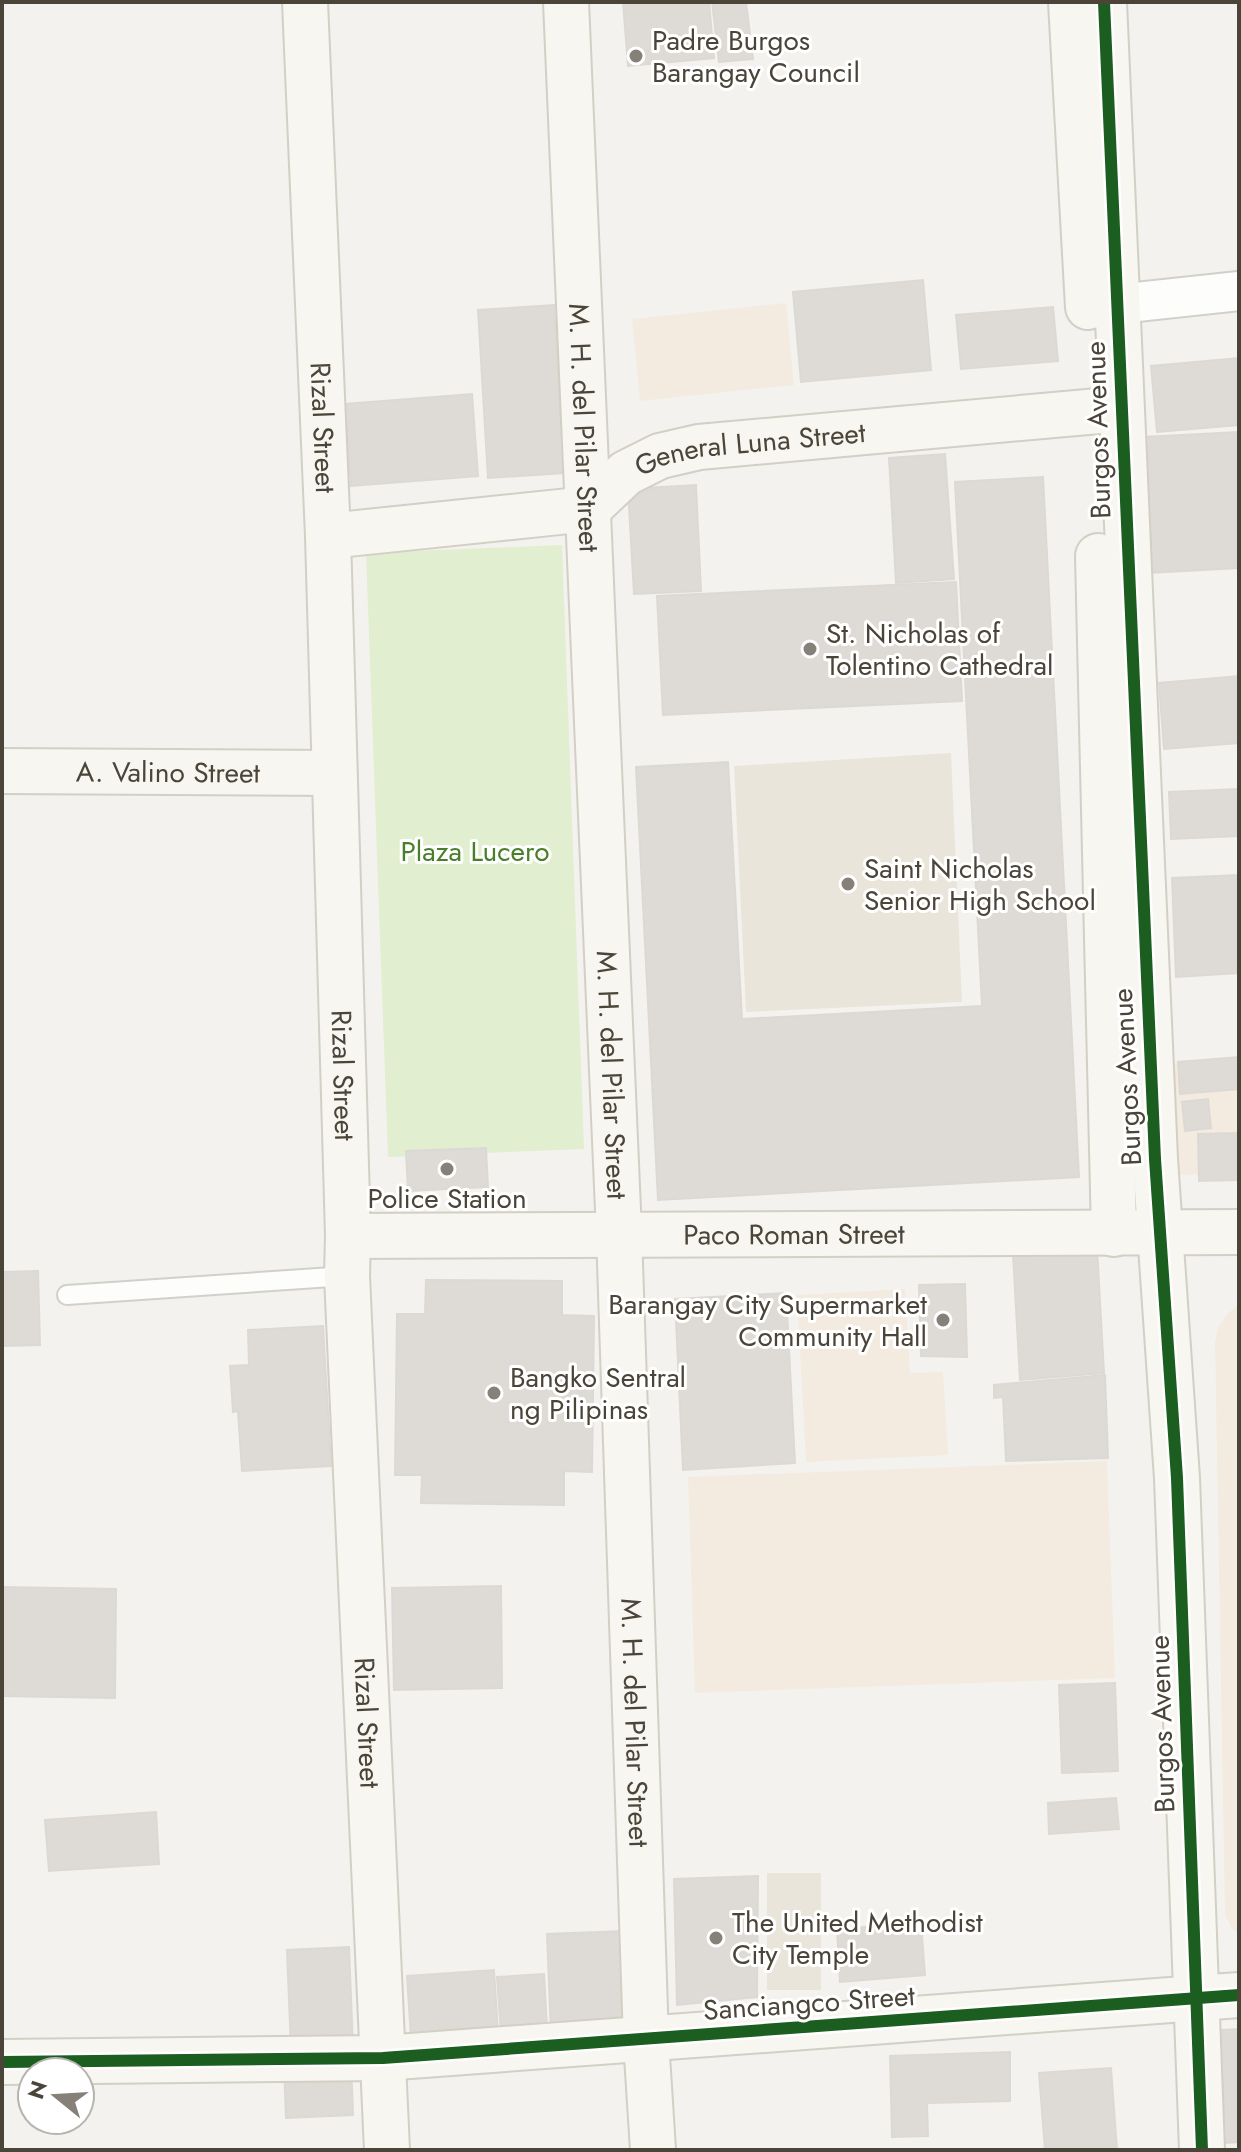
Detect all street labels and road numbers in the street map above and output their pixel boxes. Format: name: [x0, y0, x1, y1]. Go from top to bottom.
street label: M. H. del Pilar Street: [558, 302, 610, 553]
street label: Burgos Avenue: [1074, 341, 1122, 519]
street label: Rizal Street: [300, 361, 347, 494]
street label: General Luna Street: [627, 412, 867, 486]
street label: A. Valino Street: [76, 751, 261, 793]
street label: M. H. del Pilar Street: [586, 950, 638, 1201]
street label: Burgos Avenue: [1102, 987, 1152, 1167]
street label: Rizal Street: [321, 1009, 366, 1142]
street label: Paco Roman Street: [683, 1213, 905, 1255]
street label: M. H. del Pilar Street: [611, 1597, 660, 1848]
street label: Burgos Avenue: [1138, 1635, 1186, 1813]
street label: Rizal Street: [344, 1656, 391, 1789]
street label: Sanciangco Street: [702, 1975, 917, 2031]

